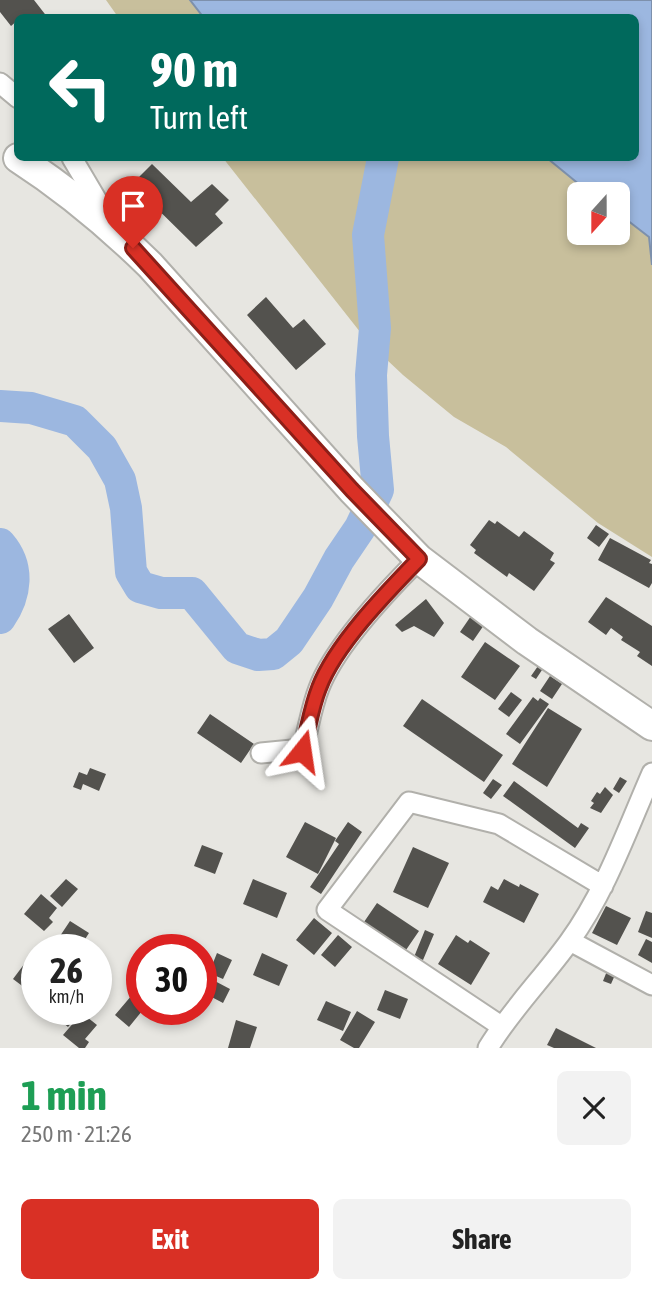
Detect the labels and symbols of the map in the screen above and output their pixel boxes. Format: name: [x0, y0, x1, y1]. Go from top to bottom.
pin: [103, 176, 163, 248]
north arrow: [567, 182, 630, 245]
position arrow: [265, 714, 339, 788]
speed limit sign: 30: [126, 934, 217, 1025]

